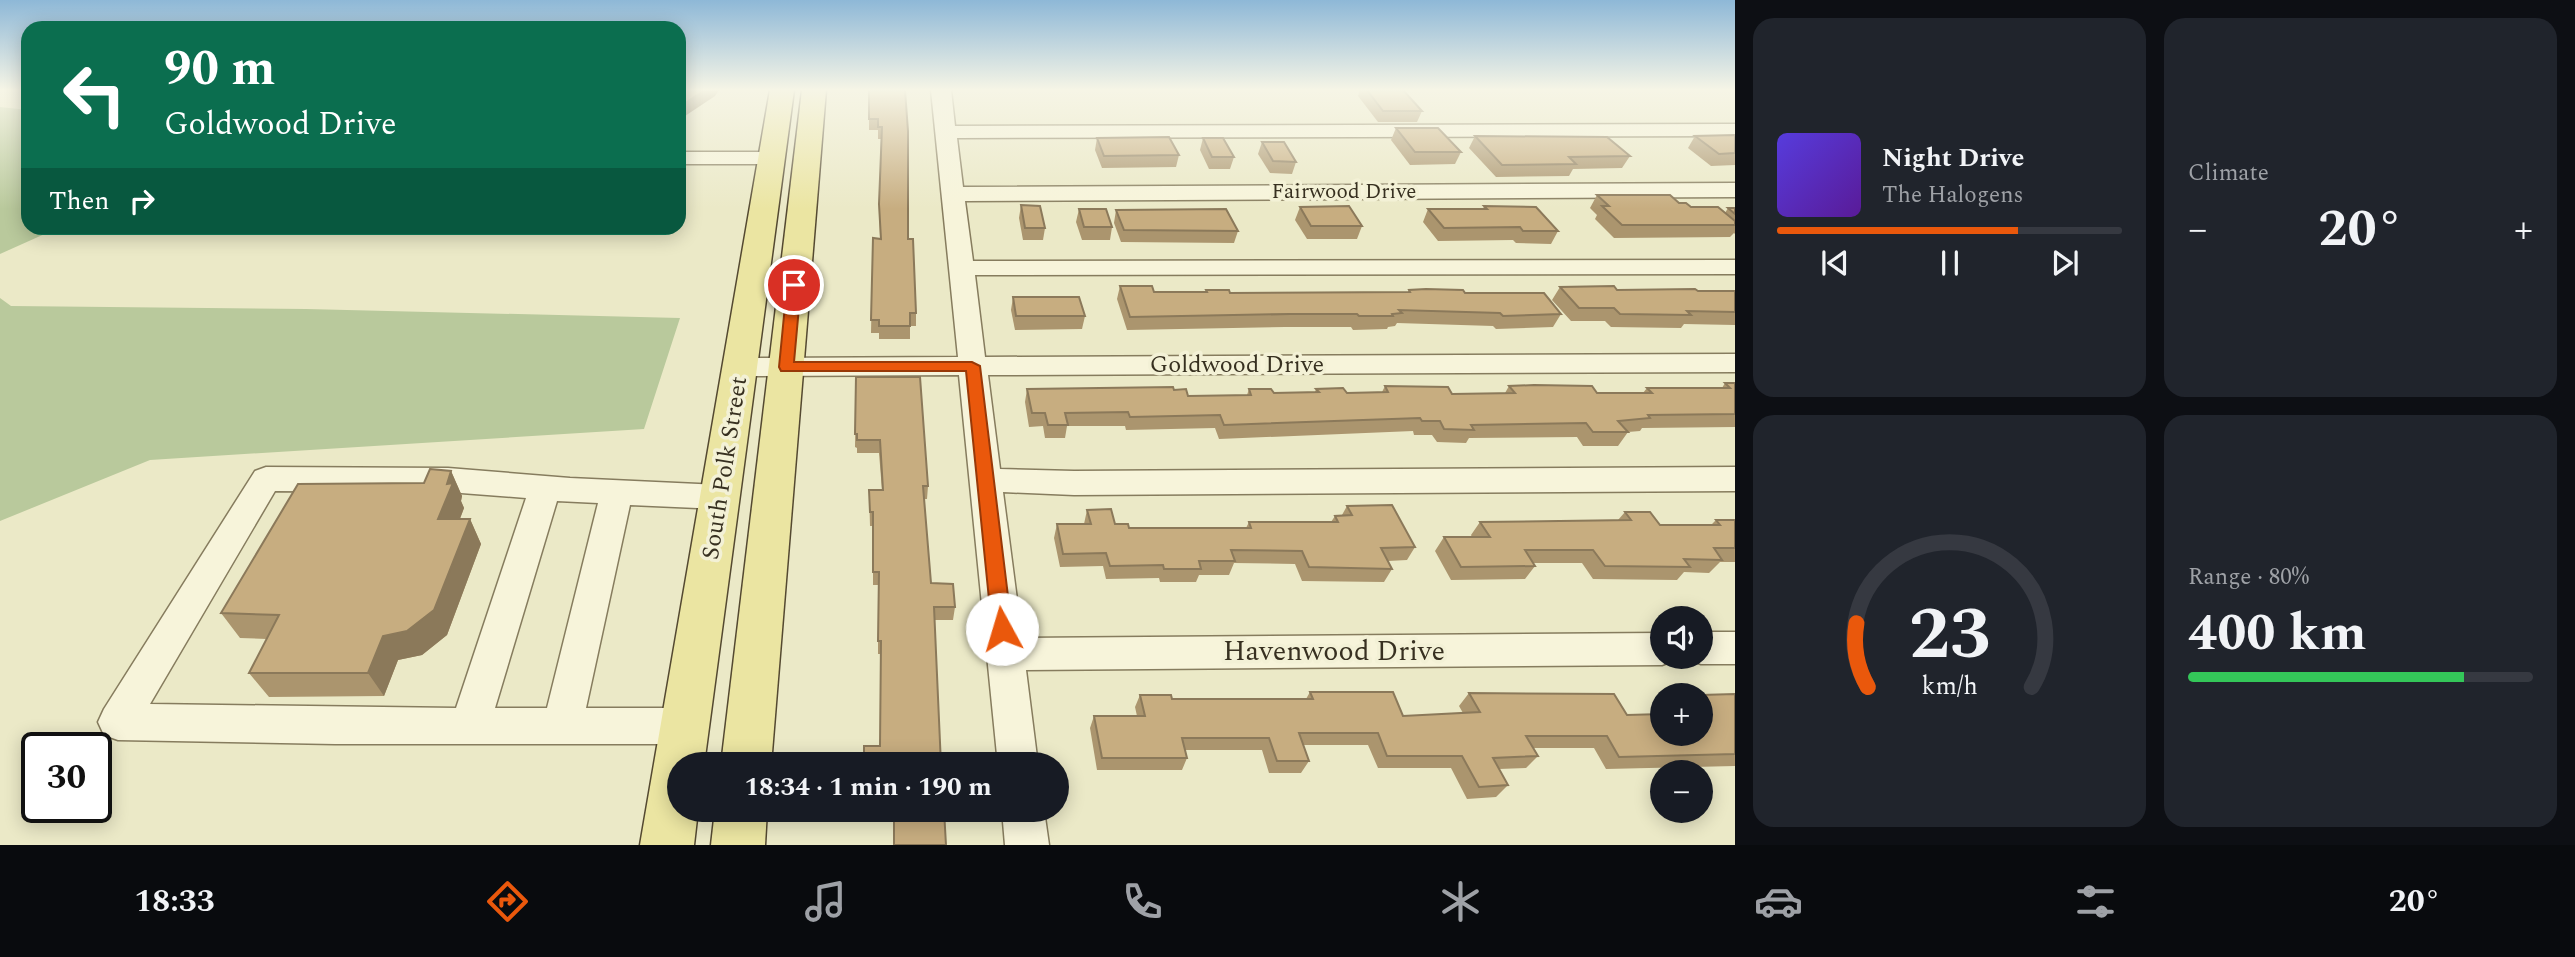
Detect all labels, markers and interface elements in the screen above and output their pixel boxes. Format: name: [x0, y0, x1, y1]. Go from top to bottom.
text: 90 m: [164, 32, 275, 107]
icon: left: [49, 49, 140, 140]
text: Goldwood Drive: [164, 100, 396, 149]
text: Night Drive: [1882, 138, 2024, 178]
text: Climate: [2188, 156, 2269, 191]
street label: Fairwood Drive: [1272, 176, 1416, 208]
text: The Halogens: [1882, 178, 2024, 213]
text: Then: [49, 181, 109, 221]
icon: right: [123, 182, 161, 220]
text: 20°: [2318, 190, 2403, 269]
text: −: [2188, 201, 2207, 259]
text: +: [2514, 201, 2533, 259]
icon: previous: [1816, 244, 1854, 282]
icon: pause: [1931, 244, 1969, 282]
icon: next: [2046, 244, 2084, 282]
pin: [764, 255, 824, 315]
icon: arrive: [775, 266, 813, 304]
street label: Goldwood Drive: [1150, 347, 1324, 383]
street label: South Polk Street: [693, 374, 757, 562]
text: Range · 80%: [2188, 560, 2309, 595]
text: 23: [1909, 580, 1990, 691]
position arrow: [965, 592, 1039, 666]
text: 400 km: [2188, 594, 2367, 673]
map controls: [1650, 606, 1713, 823]
button: sound: [1650, 606, 1713, 669]
street label: Havenwood Drive: [1223, 630, 1445, 673]
text: km/h: [1921, 668, 1978, 706]
button: +: [1650, 683, 1713, 746]
speed limit sign: 30: [21, 732, 112, 823]
button: −: [1650, 760, 1713, 823]
text: 18:34 · 1 min · 190 m: [744, 767, 992, 807]
text: 18:33: [134, 877, 215, 926]
icon: directions: [483, 877, 532, 926]
icon: music: [801, 877, 850, 926]
icon: phone: [1118, 877, 1167, 926]
icon: climate: [1436, 877, 1485, 926]
icon: car: [1754, 877, 1803, 926]
icon: filters: [2071, 877, 2120, 926]
text: 20°: [2389, 877, 2441, 926]

